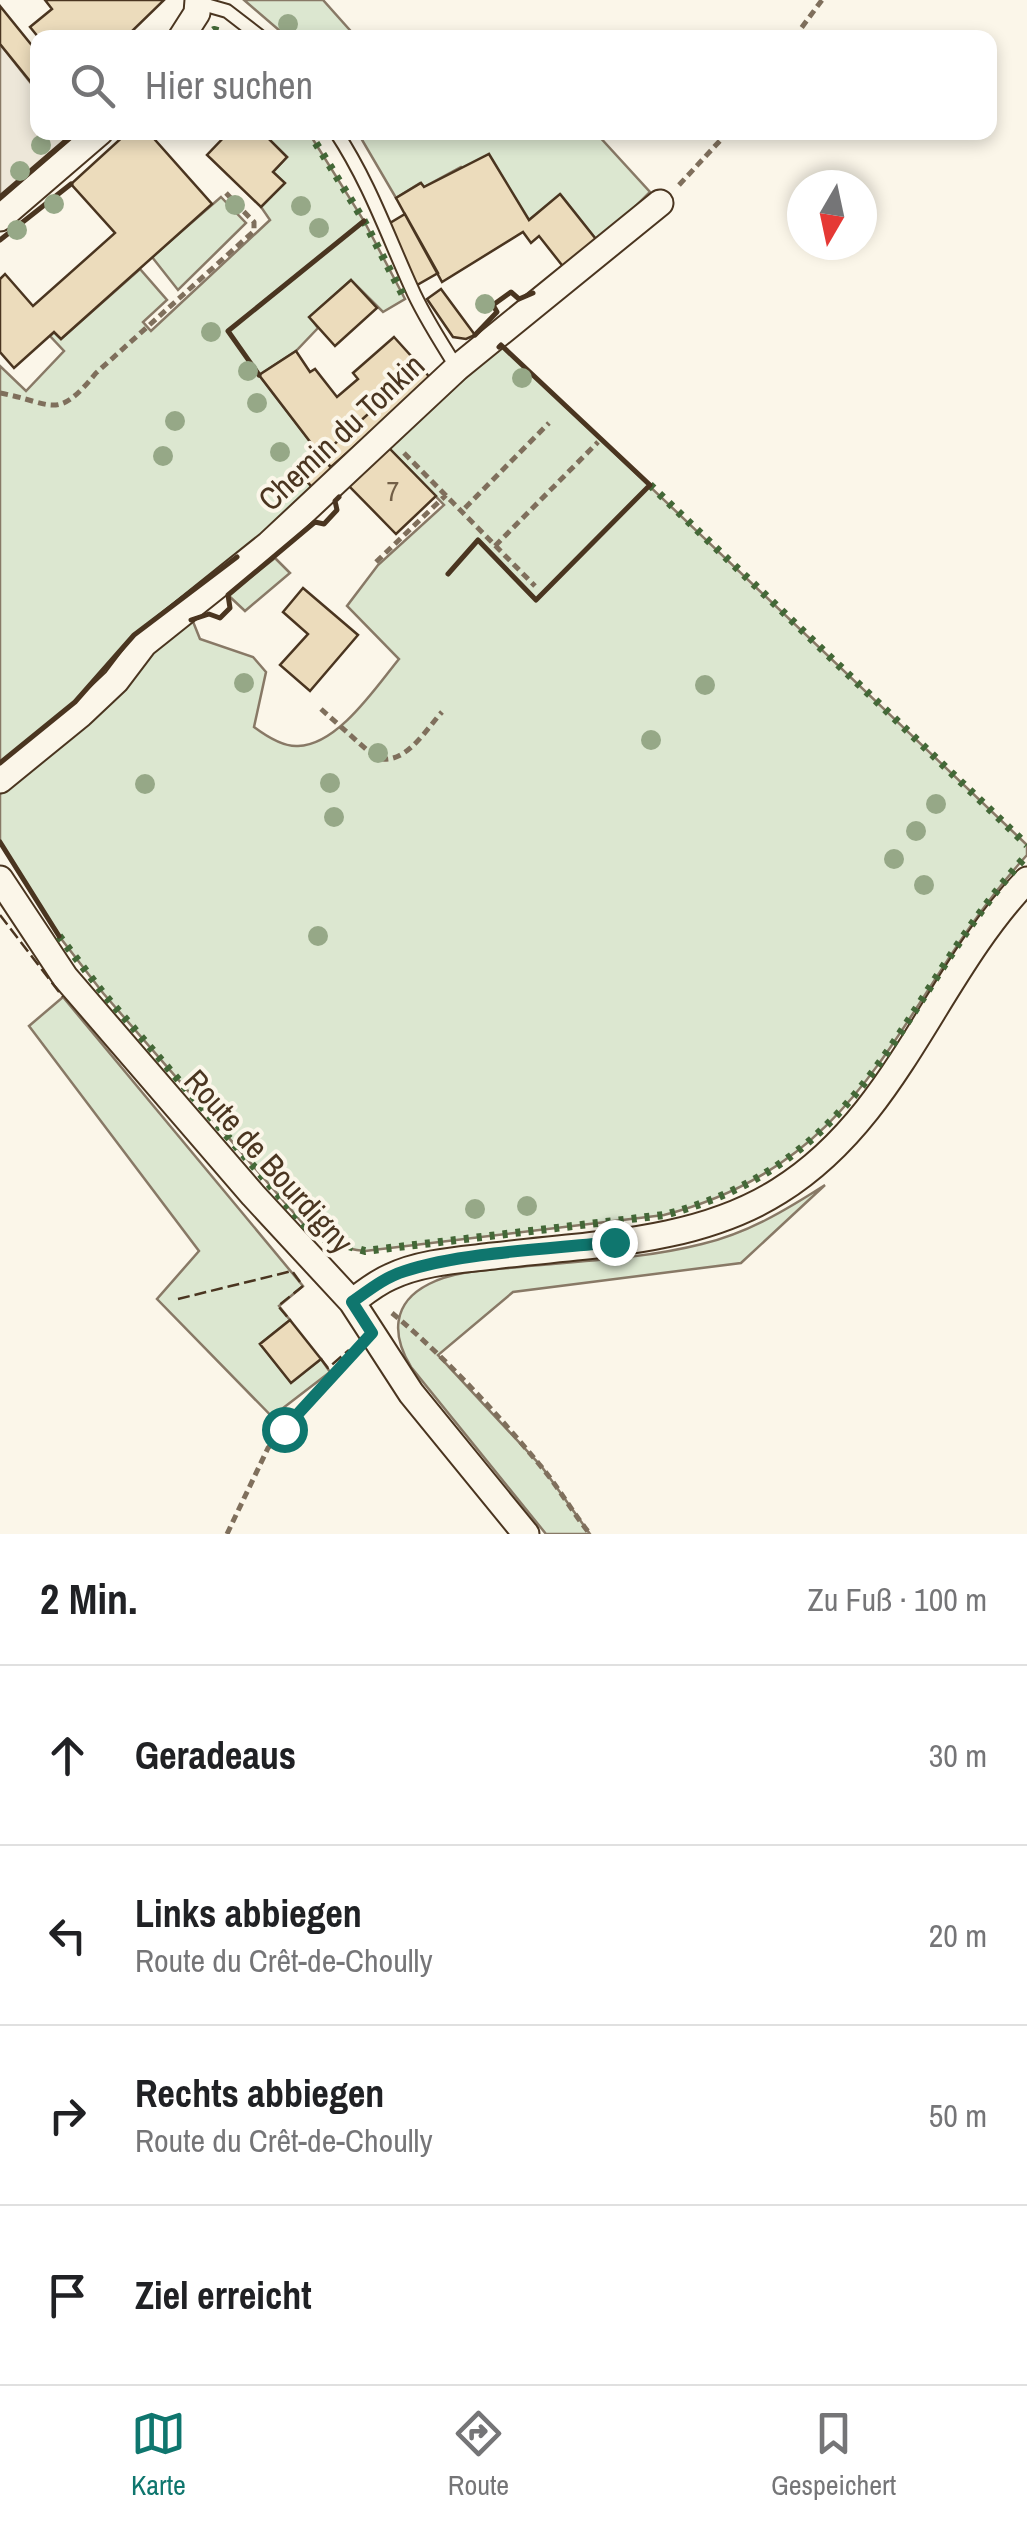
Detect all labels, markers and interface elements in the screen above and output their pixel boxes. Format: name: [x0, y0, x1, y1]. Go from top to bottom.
search box: [30, 30, 997, 140]
icon: search: [65, 58, 120, 113]
text: Hier suchen: [145, 60, 313, 111]
north arrow: [787, 170, 877, 260]
street label: Chemin du Tonkin: [249, 344, 433, 520]
house number: 7: [387, 472, 399, 510]
street label: Route de Bourdigny: [175, 1060, 363, 1262]
route end: [592, 1220, 638, 1266]
route start: [262, 1407, 308, 1453]
text: 2 Min.: [40, 1571, 138, 1627]
text: Zu Fuß · 100 m: [808, 1578, 987, 1621]
icon: ahead: [40, 1728, 95, 1783]
text: Geradeaus: [135, 1730, 296, 1781]
text: 30 m: [929, 1734, 987, 1777]
text: Links abbiegen: [135, 1888, 362, 1939]
icon: left: [40, 1908, 95, 1963]
text: 20 m: [929, 1914, 987, 1957]
text: Route du Crêt-de-Choully: [135, 1939, 433, 1982]
text: Rechts abbiegen: [135, 2068, 384, 2119]
icon: right: [40, 2088, 95, 2143]
text: 50 m: [929, 2094, 987, 2137]
text: Route du Crêt-de-Choully: [135, 2119, 433, 2162]
icon: arrive: [40, 2268, 95, 2323]
text: Ziel erreicht: [135, 2270, 312, 2321]
tab: Karte: [131, 2406, 186, 2504]
tab: Route: [448, 2406, 509, 2504]
tab: Gespeichert: [771, 2406, 896, 2504]

